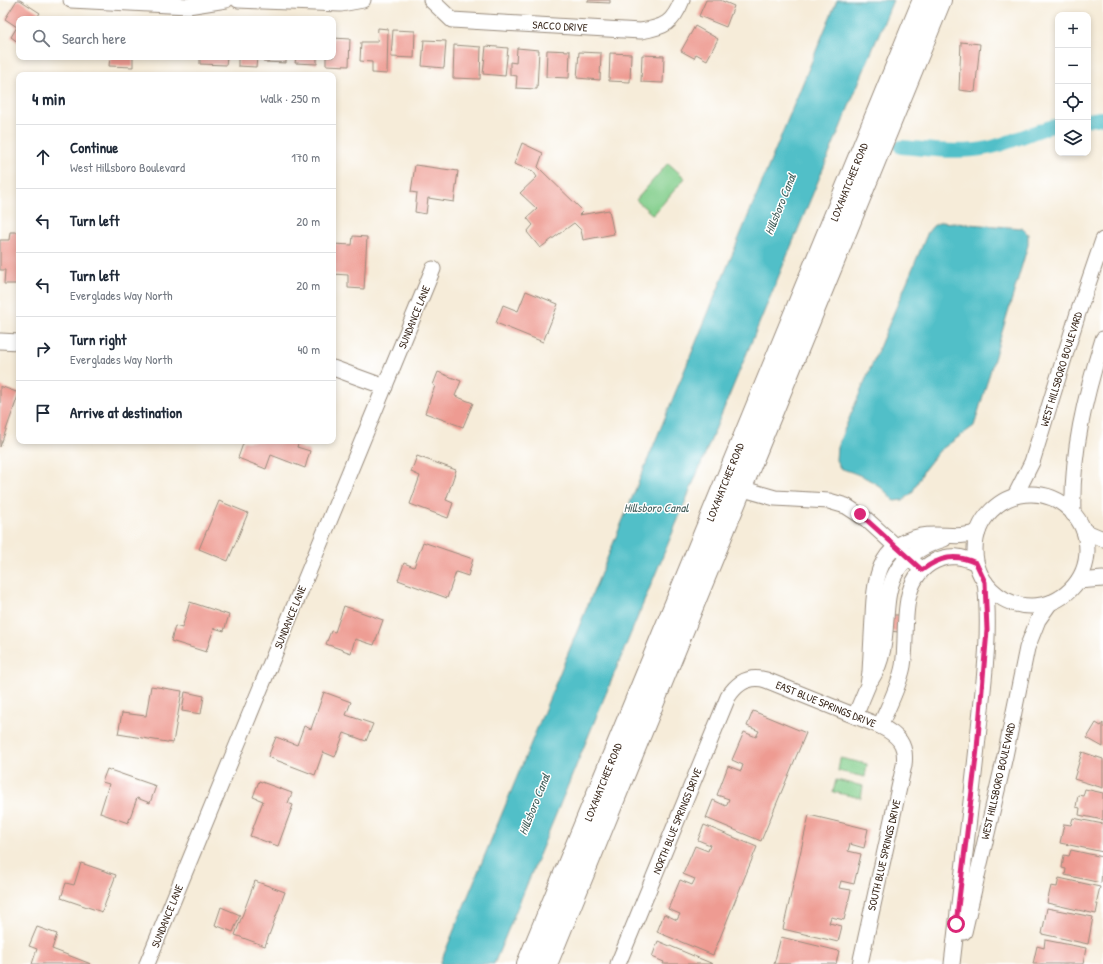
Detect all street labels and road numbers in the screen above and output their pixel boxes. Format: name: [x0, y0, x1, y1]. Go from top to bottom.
street label: SACCO DRIVE: [532, 18, 588, 34]
street label: LOXAHATCHEE ROAD: [827, 140, 871, 223]
street label: SUNDANCE LANE: [395, 283, 433, 351]
street label: WEST HILLSBORO BOULEVARD: [1037, 309, 1085, 428]
street label: LOXAHATCHEE ROAD: [703, 440, 747, 523]
street label: SUNDANCE LANE: [271, 583, 309, 651]
street label: EAST BLUE SPRINGS DRIVE: [774, 678, 878, 730]
street label: WEST HILLSBORO BOULEVARD: [978, 721, 1018, 841]
street label: LOXAHATCHEE ROAD: [581, 740, 625, 823]
street label: NORTH BLUE SPRINGS DRIVE: [649, 766, 705, 876]
street label: SOUTH BLUE SPRINGS DRIVE: [864, 798, 904, 912]
street label: SUNDANCE LANE: [148, 882, 186, 950]

